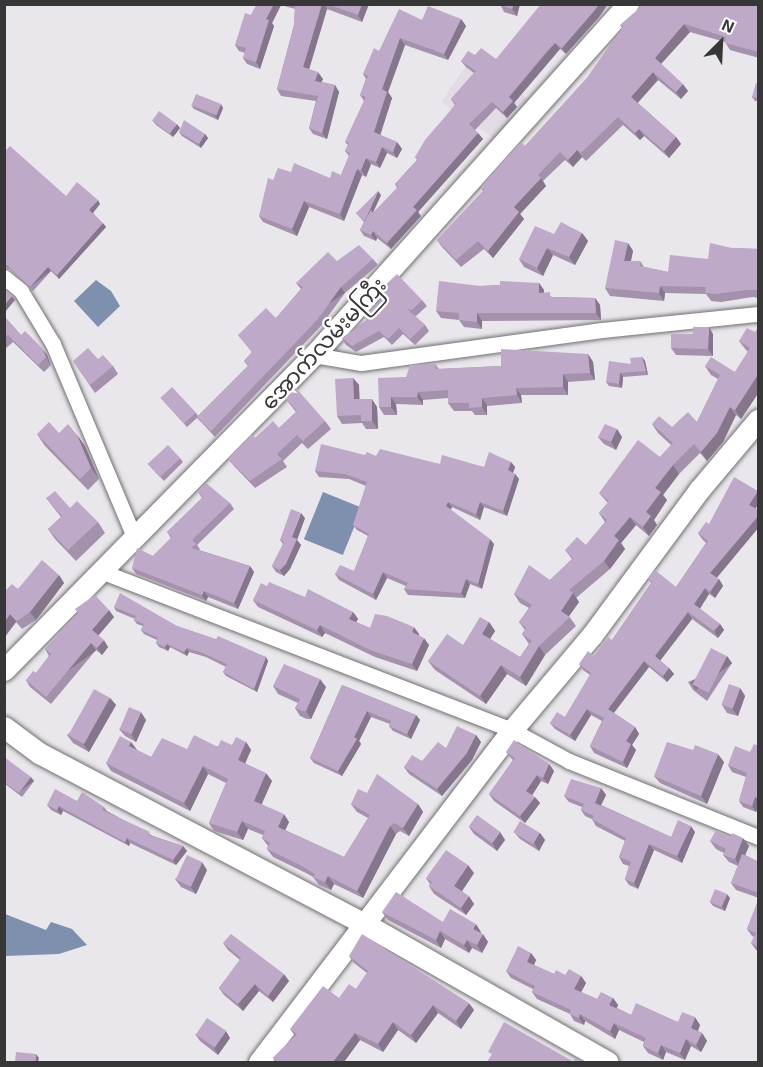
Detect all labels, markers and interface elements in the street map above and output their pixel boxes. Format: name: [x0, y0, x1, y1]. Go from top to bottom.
north arrow: [691, 12, 751, 72]
text: N: [719, 14, 738, 36]
street label: အောက်လမ်းမကြီး: [255, 271, 391, 415]

